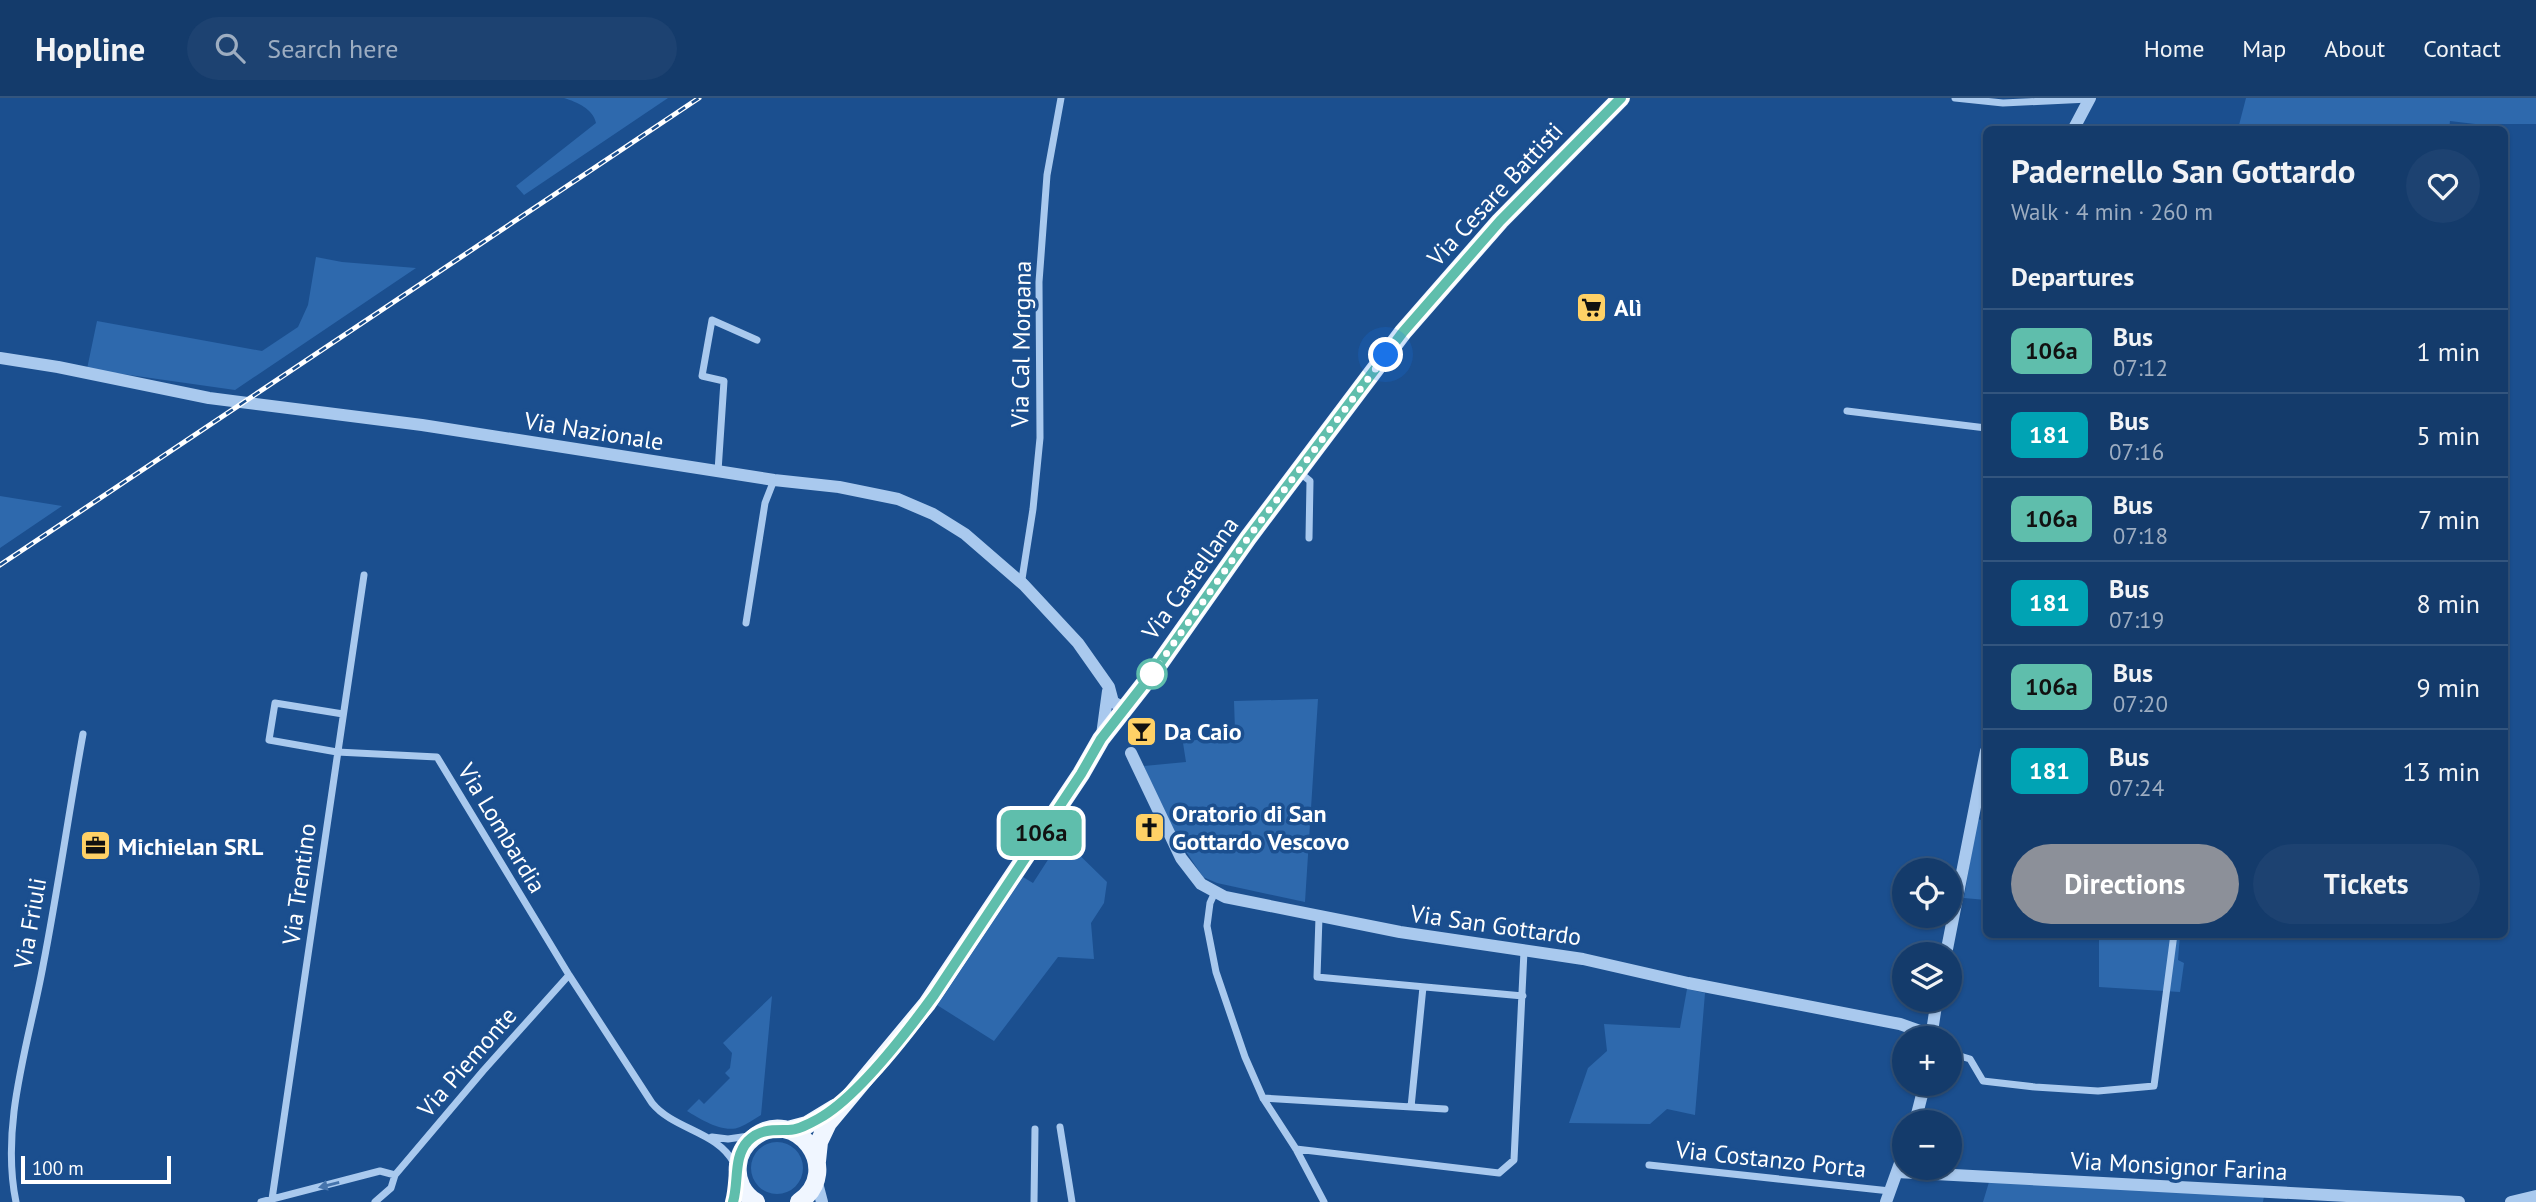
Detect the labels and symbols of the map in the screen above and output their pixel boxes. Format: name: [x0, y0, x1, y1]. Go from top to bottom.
street label: Via Cesare Battisti: [1420, 116, 1570, 273]
street label: Via Cal Morgana: [1004, 260, 1038, 429]
supermarket icon: Alì: [1574, 290, 1608, 324]
place label: Alì: [1614, 292, 1642, 323]
your location: [1368, 337, 1403, 372]
street label: Via Nazionale: [521, 405, 666, 457]
street label: Via Castellana: [1134, 510, 1245, 646]
unlabelled marker: [1137, 659, 1167, 689]
bar icon: Da Caio: [1124, 714, 1158, 748]
place label: Da Caio: [1164, 716, 1242, 747]
street label: Via Lombardia: [451, 757, 553, 899]
place label: Oratorio di San Gottardo Vescovo: [1172, 798, 1349, 857]
line badge: 106a: [992, 810, 1090, 856]
church icon: Oratorio di San Gottardo Vescovo: [1132, 810, 1166, 844]
street label: Via Trentino: [275, 821, 323, 948]
office icon: Michielan SRL: [78, 829, 112, 863]
place label: Michielan SRL: [118, 831, 264, 862]
street label: Via Friuli: [7, 875, 53, 972]
street label: Via San Gottardo: [1408, 898, 1583, 952]
street label: Via Piemonte: [410, 1001, 523, 1124]
street label: Via Costanzo Porta: [1673, 1133, 1868, 1184]
street label: Via Monsignor Farina: [2069, 1145, 2288, 1187]
scale bar: [21, 1153, 172, 1185]
one-way arrow: [318, 1180, 340, 1191]

